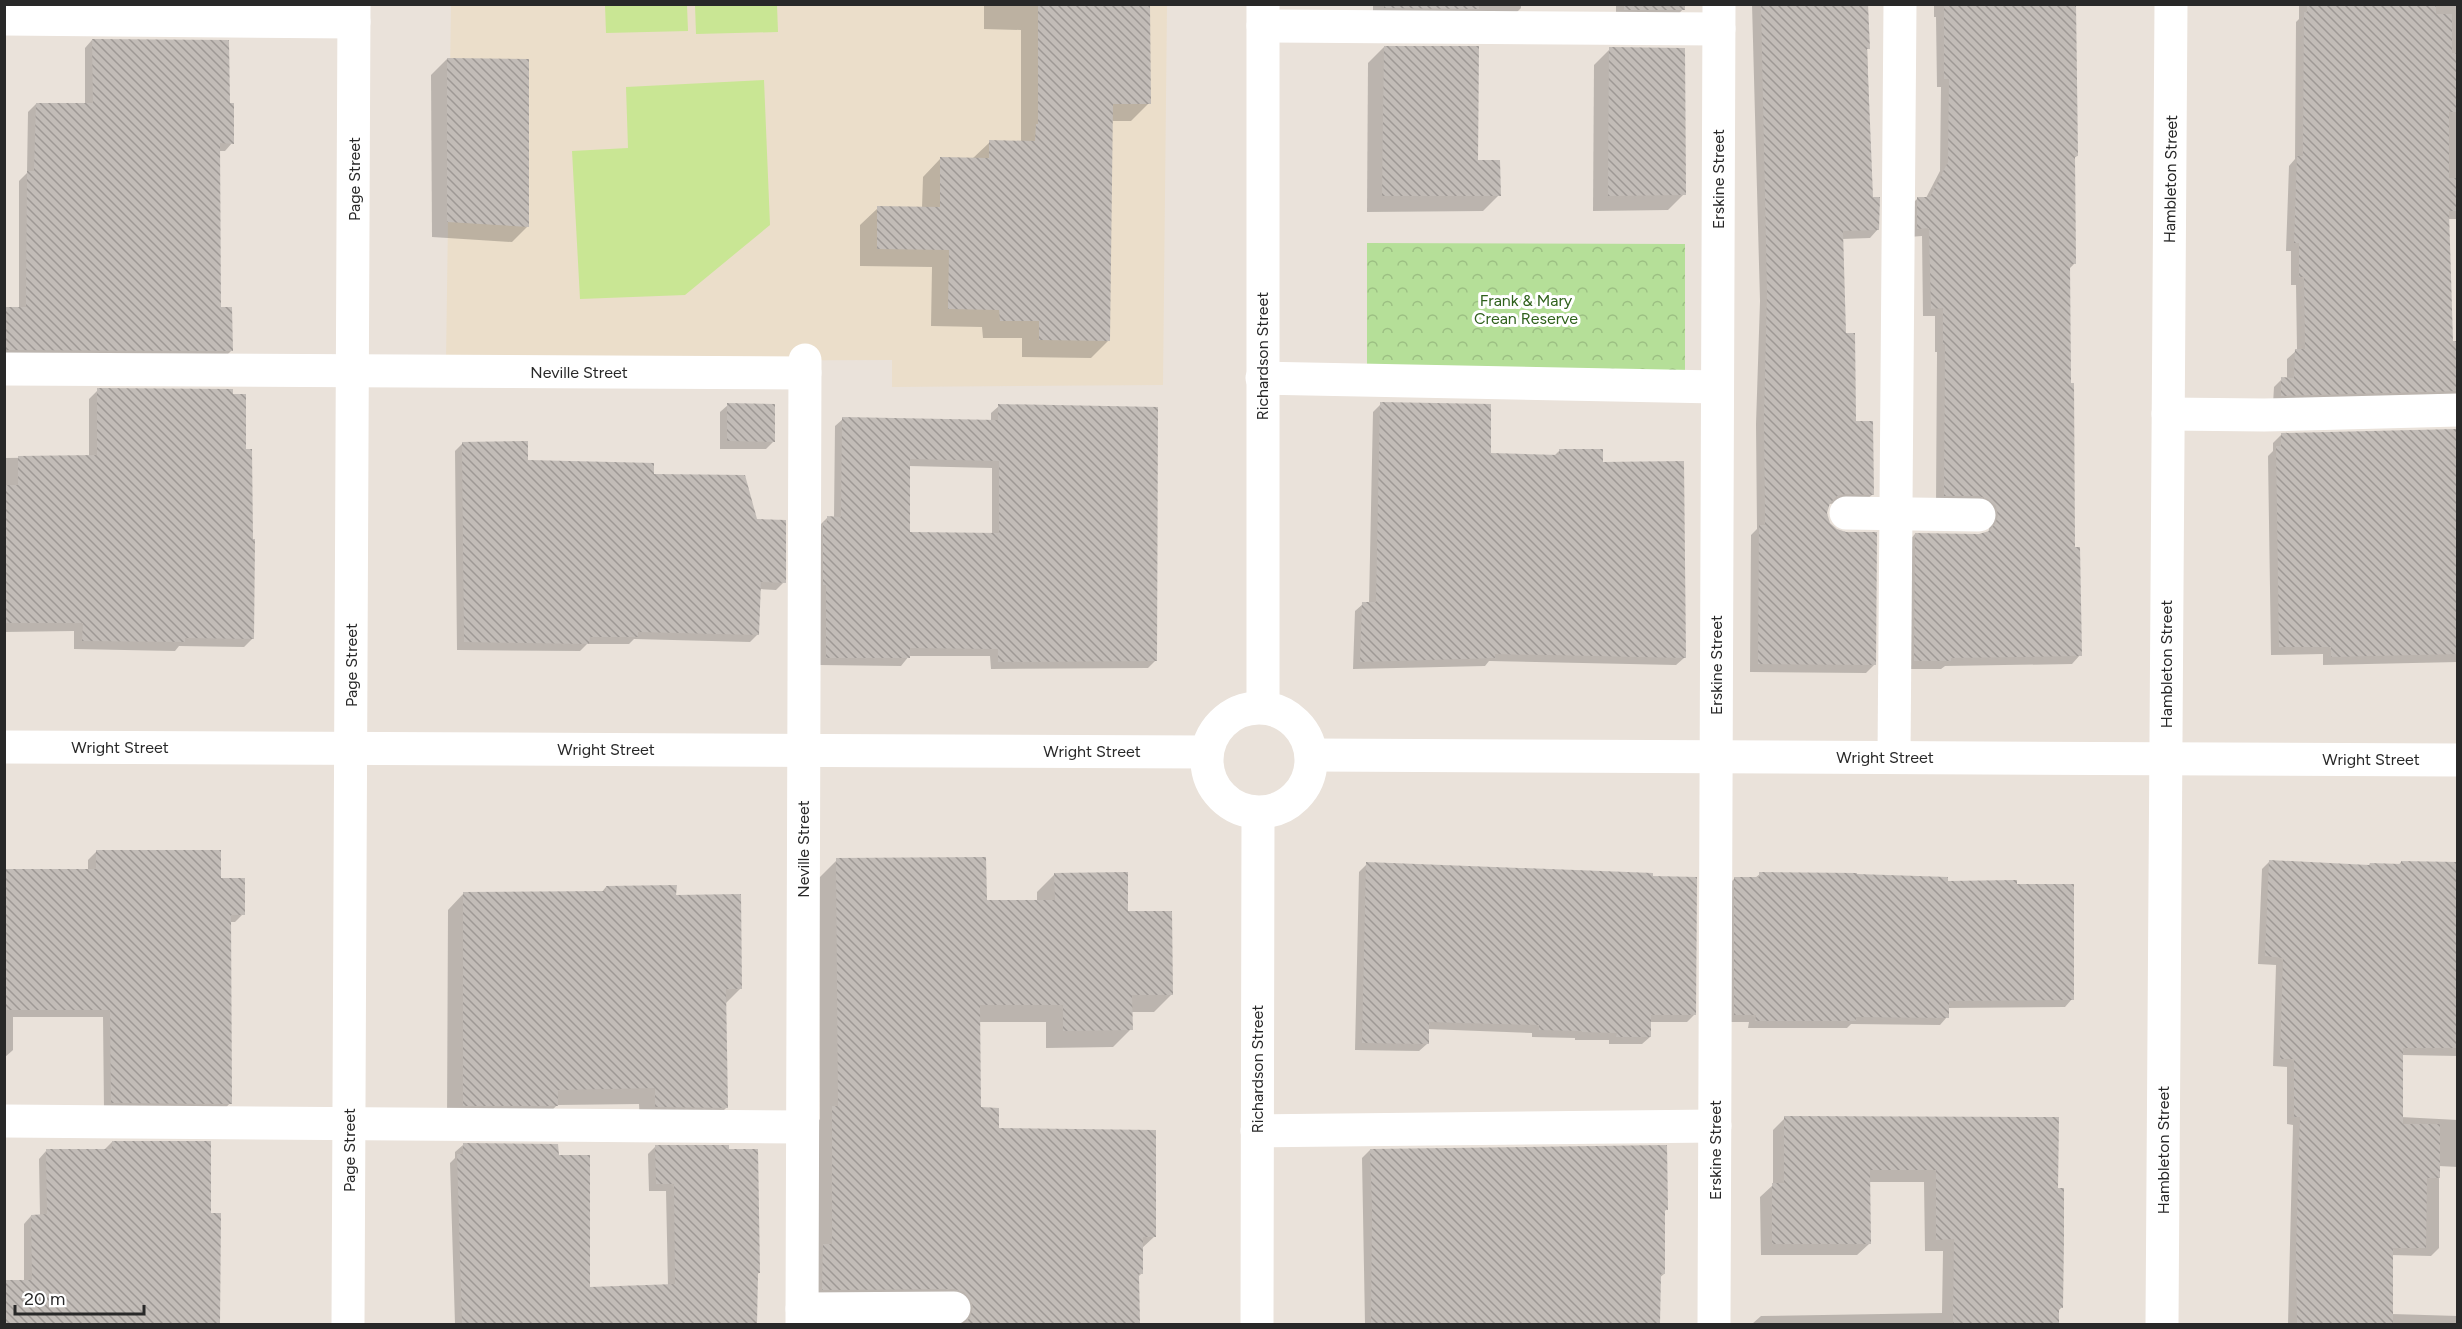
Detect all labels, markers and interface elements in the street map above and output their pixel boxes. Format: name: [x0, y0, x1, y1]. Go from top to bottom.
street label: Hambleton Street: [2160, 115, 2181, 243]
street label: Erskine Street: [1709, 129, 1728, 229]
street label: Page Street: [345, 137, 364, 221]
park label: Frank & Mary Crean Reserve: [1474, 291, 1578, 328]
street label: Richardson Street: [1253, 292, 1272, 420]
street label: Neville Street: [530, 363, 628, 382]
street label: Hambleton Street: [2157, 600, 2176, 728]
street label: Erskine Street: [1707, 615, 1726, 715]
street label: Page Street: [342, 623, 361, 707]
street label: Wright Street: [71, 738, 169, 757]
street label: Wright Street: [557, 740, 655, 759]
street label: Wright Street: [1043, 742, 1141, 761]
street label: Wright Street: [1836, 748, 1934, 767]
street label: Wright Street: [2322, 750, 2420, 769]
street label: Neville Street: [794, 800, 813, 898]
street label: Richardson Street: [1248, 1005, 1267, 1133]
street label: Hambleton Street: [2154, 1086, 2173, 1214]
street label: Erskine Street: [1706, 1100, 1725, 1200]
street label: Page Street: [340, 1108, 359, 1192]
scale bar: [15, 1278, 144, 1316]
text: 20 m: [24, 1288, 65, 1310]

